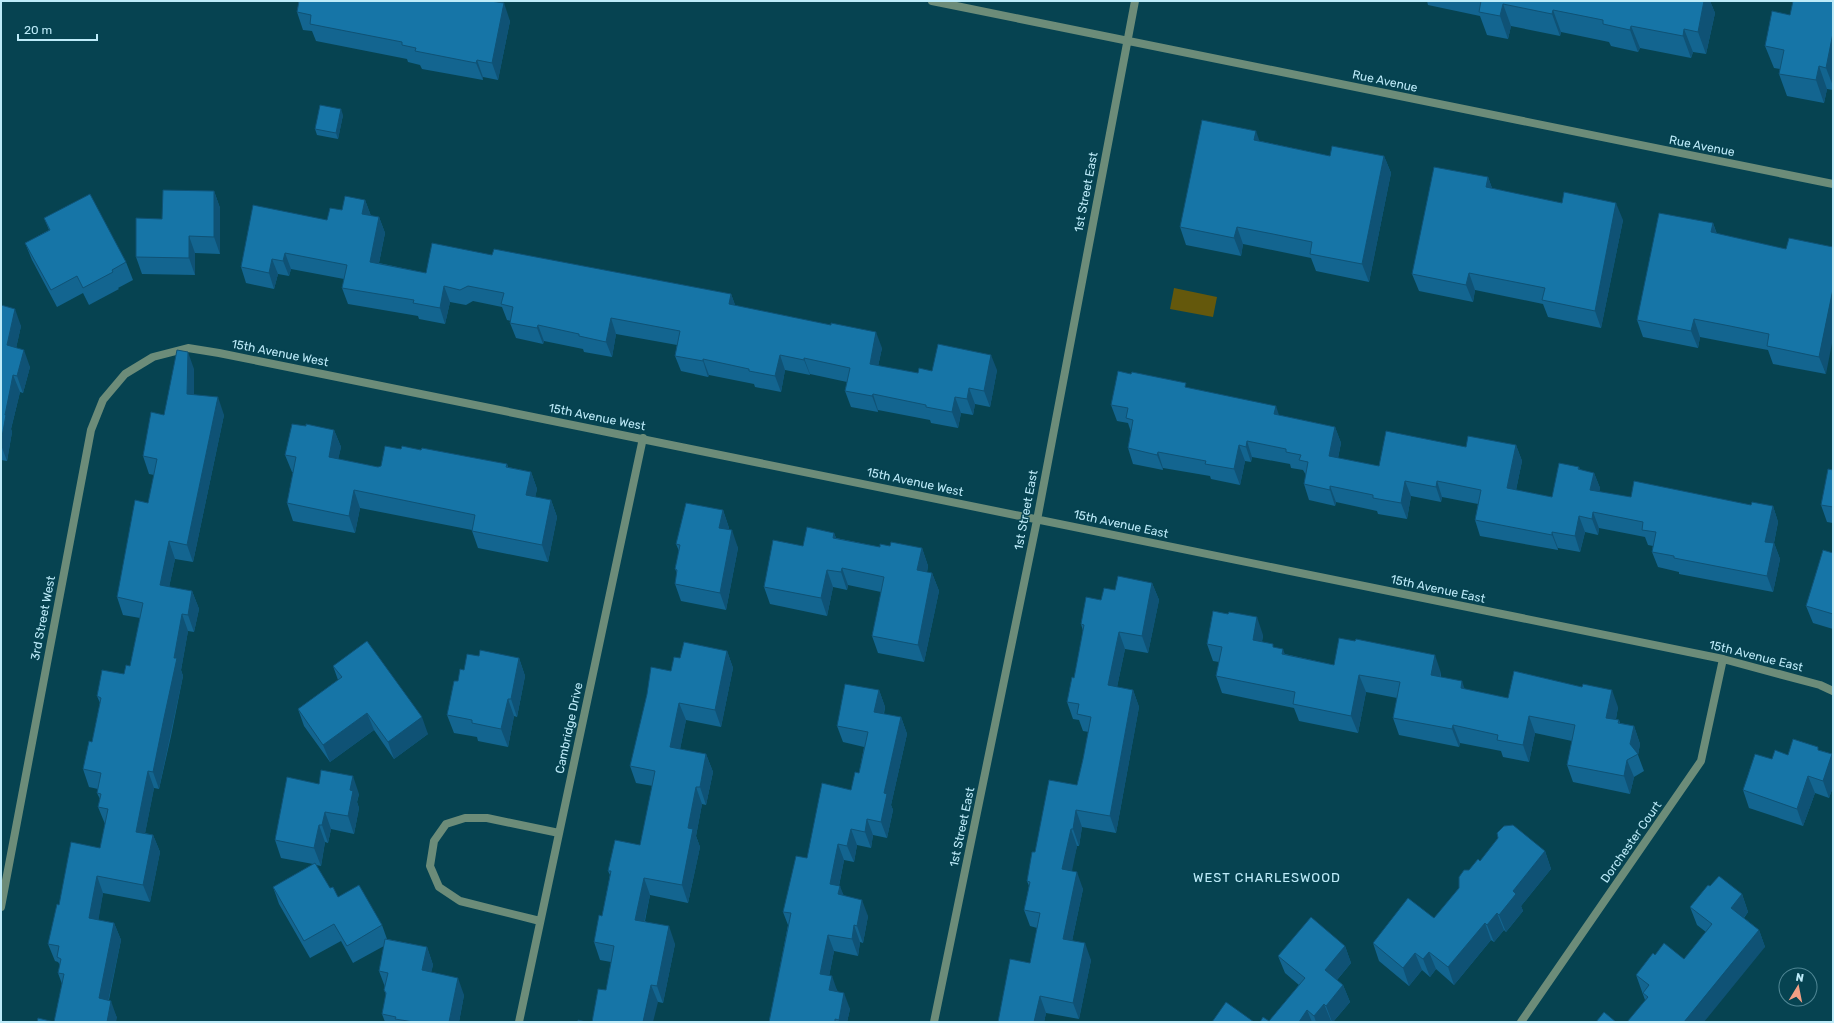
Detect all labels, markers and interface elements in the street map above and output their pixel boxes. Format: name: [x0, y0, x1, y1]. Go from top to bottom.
scale bar: [18, 16, 97, 42]
text: 20 m: [24, 23, 52, 37]
street label: Rue Avenue: [1351, 67, 1419, 95]
street label: Rue Avenue: [1668, 133, 1736, 159]
street label: 1st Street East: [1071, 151, 1101, 233]
street label: 15th Avenue West: [230, 337, 330, 369]
street label: 15th Avenue West: [547, 401, 647, 433]
street label: 15th Avenue West: [865, 465, 965, 499]
street label: 1st Street East: [1011, 469, 1041, 551]
street label: 15th Avenue East: [1072, 507, 1170, 541]
street label: 15th Avenue East: [1389, 572, 1487, 606]
street label: 3rd Street West: [28, 574, 58, 662]
street label: 15th Avenue East: [1707, 638, 1805, 675]
street label: Cambridge Drive: [553, 681, 586, 775]
street label: 1st Street East: [947, 786, 977, 868]
street label: Dorchester Court: [1598, 798, 1665, 885]
district label: WEST CHARLESWOOD: [1193, 870, 1341, 885]
north arrow: [1778, 967, 1818, 1007]
text: N: [1795, 971, 1805, 985]

